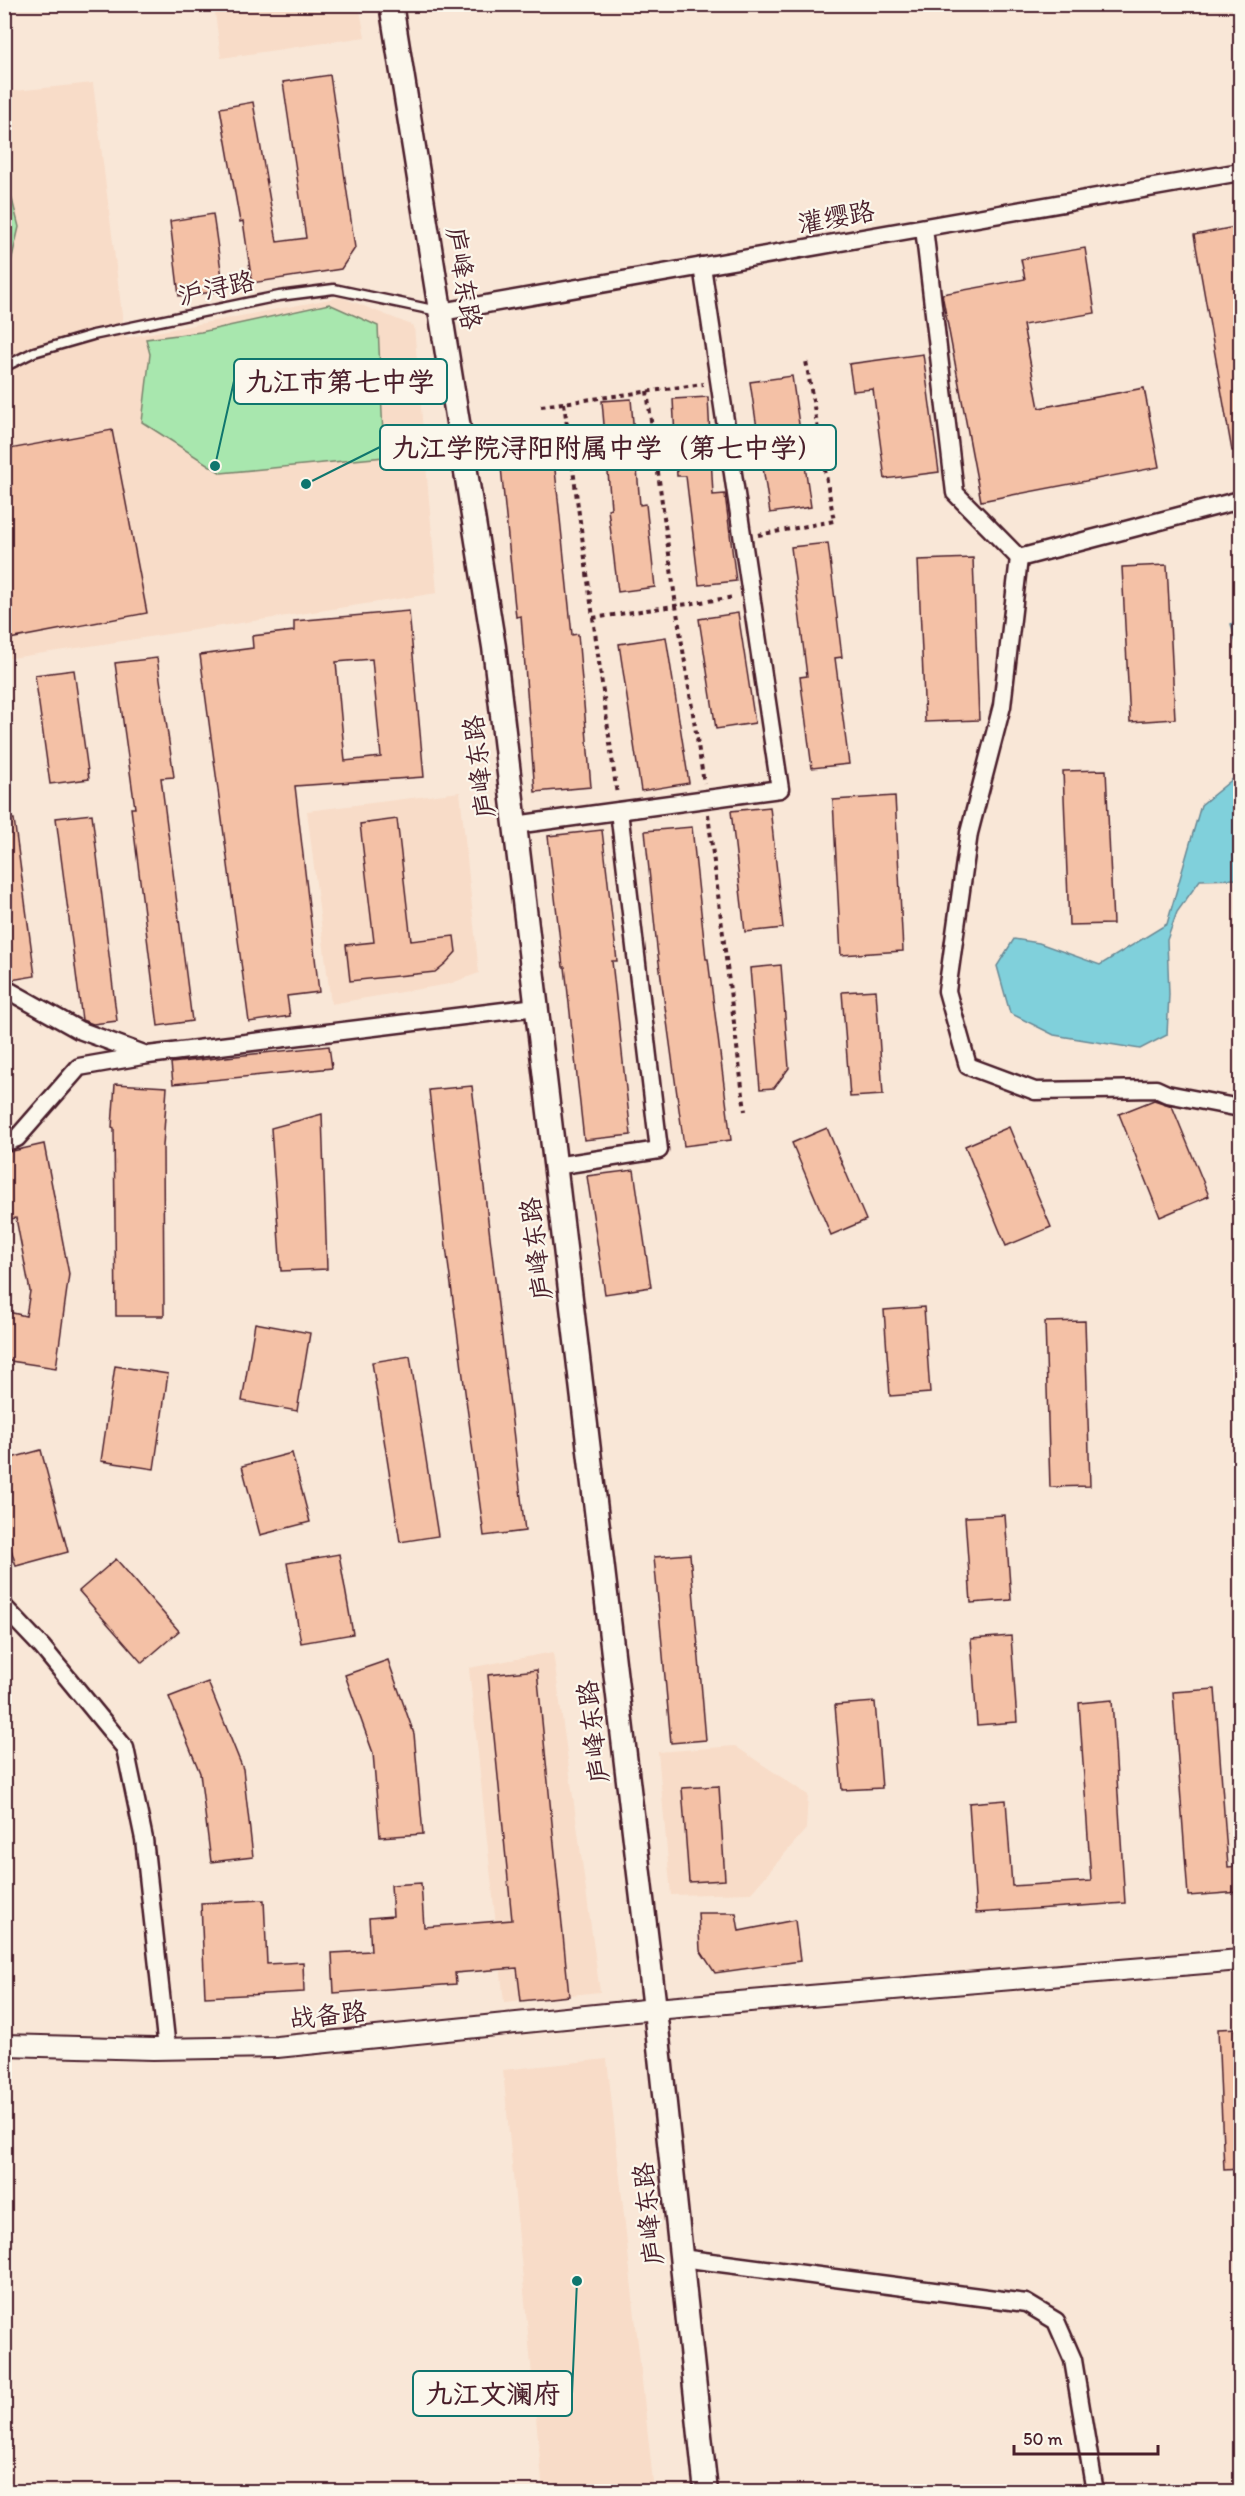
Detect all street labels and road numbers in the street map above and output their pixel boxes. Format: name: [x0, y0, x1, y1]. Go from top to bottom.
street label: 灌缨路: [795, 194, 877, 240]
street label: 庐峰东路: [440, 224, 488, 332]
street label: 沪浔路: [175, 264, 257, 312]
street label: 庐峰东路: [457, 713, 501, 821]
street label: 庐峰东路: [514, 1195, 558, 1303]
street label: 庐峰东路: [571, 1678, 615, 1786]
street label: 战备路: [288, 1995, 368, 2035]
street label: 庐峰东路: [627, 2161, 669, 2267]

